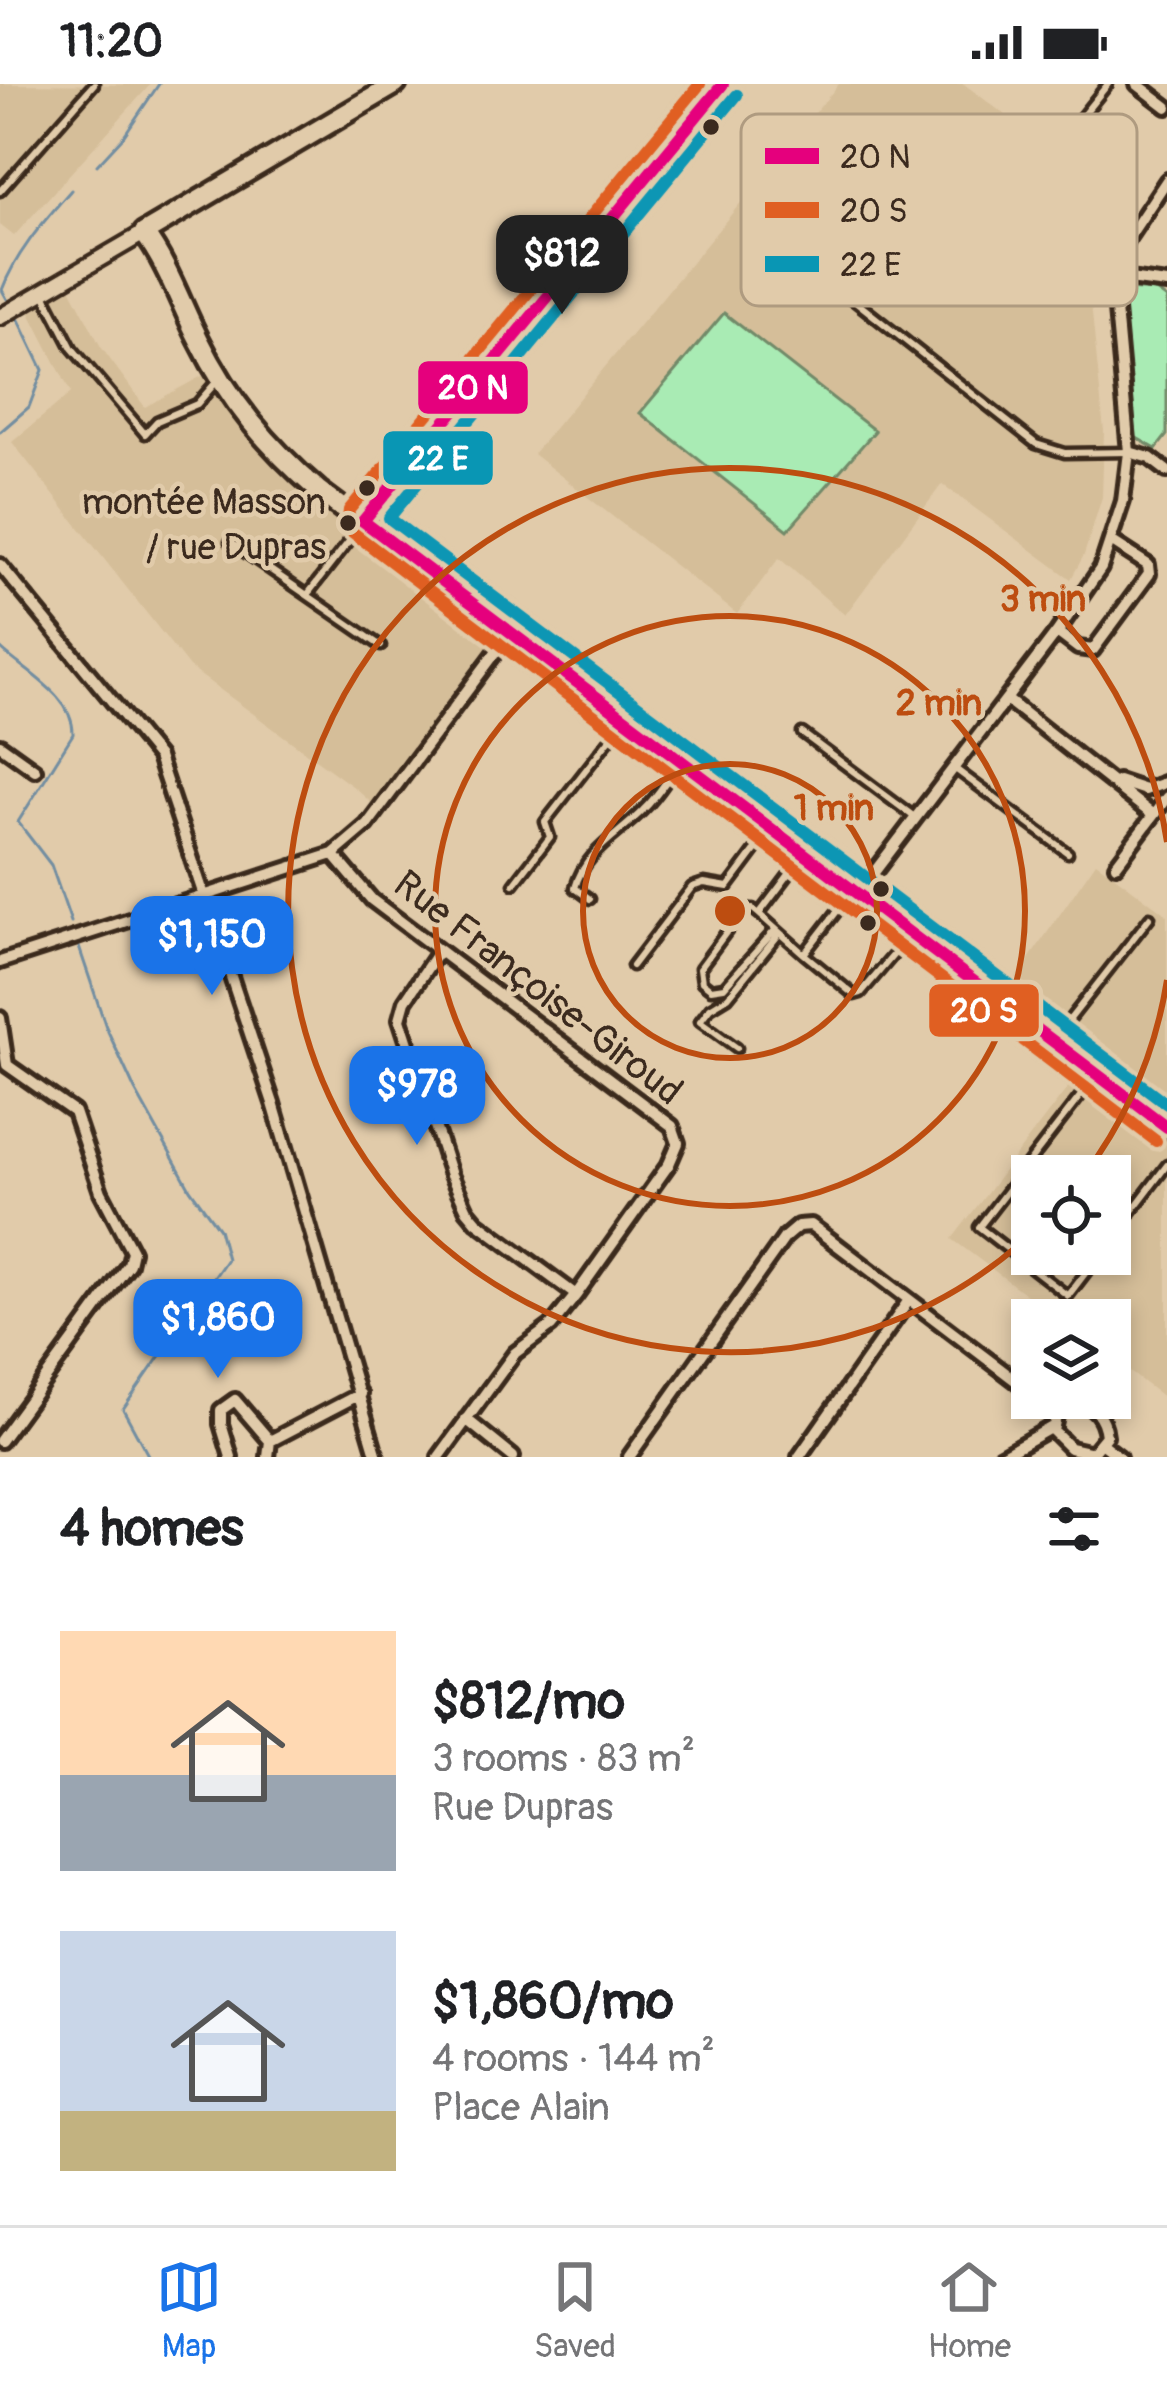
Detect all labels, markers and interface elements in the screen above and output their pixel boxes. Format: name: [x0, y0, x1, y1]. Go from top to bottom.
text: 11:20: [60, 14, 163, 70]
legend: [741, 114, 1137, 306]
unlabelled marker: [700, 116, 722, 138]
text: 20 N: [840, 137, 910, 178]
text: 20 S: [840, 191, 907, 232]
pin: $812: [491, 215, 633, 317]
text: $812: [523, 229, 601, 278]
text: 22 E: [840, 245, 901, 286]
line badge: 20 N: [416, 359, 530, 416]
text: 20 N: [438, 368, 508, 409]
line badge: 22 E: [381, 429, 495, 487]
text: 22 E: [407, 439, 469, 480]
unlabelled marker: [356, 477, 378, 499]
place label: montée Masson / rue Dupras: [82, 480, 326, 570]
marker: montée Masson / rue Dupras: [337, 512, 359, 534]
text: 3 min: [1000, 577, 1086, 622]
text: 2 min: [896, 681, 982, 726]
text: 1 min: [794, 786, 874, 831]
street label: Rue Françoise-Giroud: [384, 860, 692, 1116]
unlabelled marker: [870, 878, 892, 900]
centre of rings: [709, 890, 751, 932]
pin: $1,150: [114, 896, 310, 998]
text: $1,150: [157, 910, 267, 959]
unlabelled marker: [857, 912, 879, 934]
line badge: 20 S: [927, 982, 1041, 1039]
text: 20 S: [950, 991, 1018, 1032]
pin: $978: [346, 1046, 488, 1148]
text: $978: [376, 1060, 458, 1109]
map controls: [1011, 1155, 1131, 1419]
button: locate: [1011, 1155, 1131, 1275]
pin: $1,860: [120, 1279, 316, 1381]
text: $1,860: [160, 1293, 276, 1342]
button: layers: [1011, 1299, 1131, 1419]
icon: filters: [1041, 1496, 1107, 1562]
text: 4 homes: [60, 1497, 244, 1561]
text: $812/mo: [432, 1670, 625, 1734]
icon: home: [156, 1679, 300, 1823]
text: 3 rooms · 83 m²: [432, 1734, 695, 1783]
text: Rue Dupras: [432, 1783, 613, 1832]
text: $1,860/mo: [432, 1970, 674, 2034]
icon: home: [156, 1979, 300, 2123]
text: 4 rooms · 144 m²: [432, 2034, 715, 2083]
text: Place Alain: [432, 2083, 610, 2132]
tab: Map: [156, 2254, 222, 2367]
tab: Saved: [534, 2254, 616, 2367]
tab: Home: [928, 2254, 1011, 2367]

